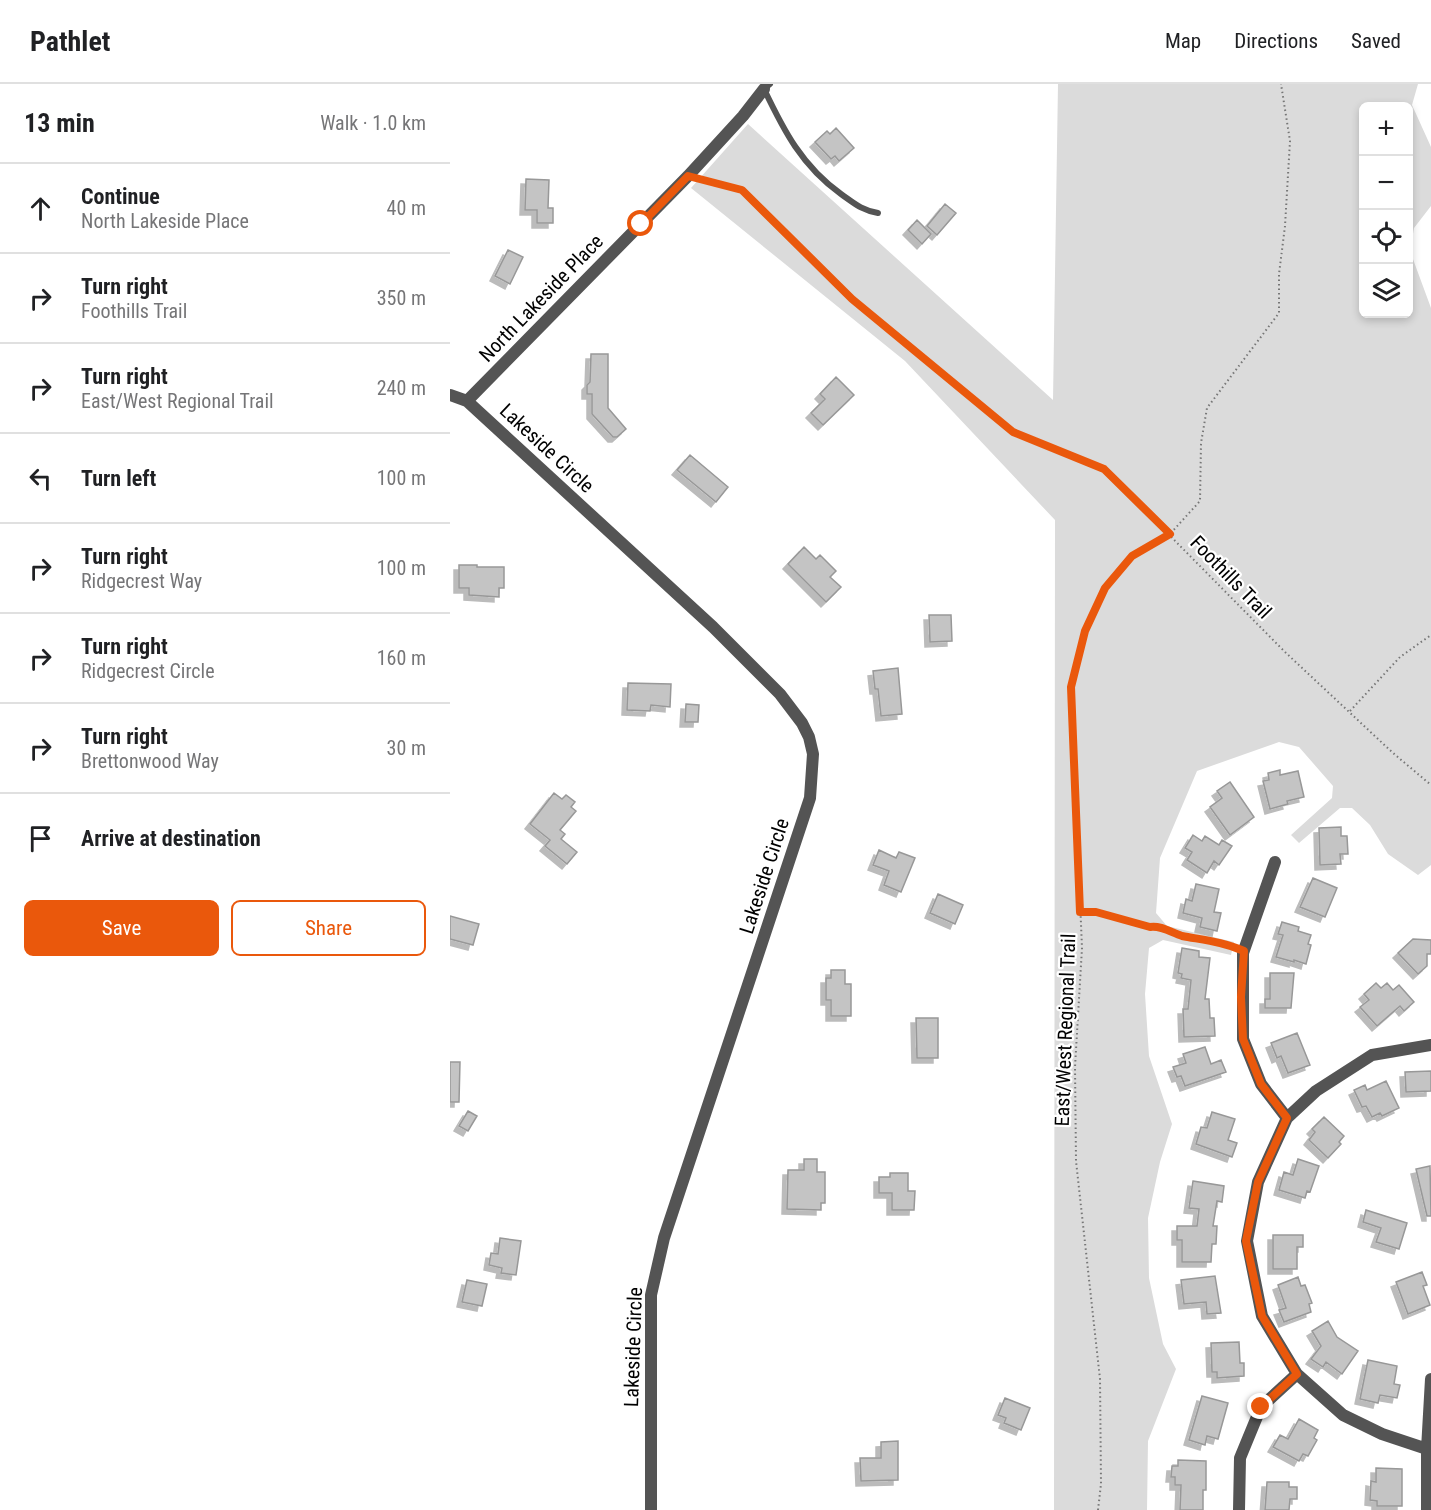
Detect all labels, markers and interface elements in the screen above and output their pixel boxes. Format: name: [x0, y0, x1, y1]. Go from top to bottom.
text: Pathlet: [30, 25, 110, 58]
text: Map: [1165, 29, 1201, 53]
text: Directions: [1234, 29, 1318, 53]
text: Saved: [1351, 29, 1401, 53]
map controls: [1359, 102, 1413, 318]
button: +: [1359, 102, 1413, 156]
text: 13 min: [24, 108, 95, 138]
text: Walk · 1.0 km: [320, 111, 426, 135]
button: −: [1359, 156, 1413, 210]
text: Continue: [81, 184, 160, 209]
icon: ahead: [24, 192, 57, 225]
text: 40 m: [387, 196, 426, 220]
text: North Lakeside Place: [81, 209, 249, 233]
route start: [627, 210, 653, 236]
button: locate: [1359, 210, 1413, 264]
street label: North Lakeside Place: [474, 229, 608, 367]
button: layers: [1359, 264, 1413, 318]
text: Turn right: [81, 274, 168, 299]
icon: right: [24, 282, 57, 315]
text: 350 m: [377, 286, 426, 310]
text: Foothills Trail: [81, 299, 187, 323]
text: Turn right: [81, 364, 168, 389]
icon: right: [24, 372, 57, 405]
text: 240 m: [377, 376, 426, 400]
text: East/West Regional Trail: [81, 389, 274, 413]
street label: Lakeside Circle: [495, 398, 599, 498]
icon: left: [24, 462, 57, 495]
text: Turn left: [81, 466, 156, 491]
text: 100 m: [377, 466, 426, 490]
street label: Foothills Trail: [1185, 530, 1277, 624]
text: Turn right: [81, 544, 168, 569]
icon: right: [24, 552, 57, 585]
text: 100 m: [377, 556, 426, 580]
text: Ridgecrest Way: [81, 569, 202, 593]
text: Turn right: [81, 634, 168, 659]
icon: right: [24, 642, 57, 675]
text: 160 m: [377, 646, 426, 670]
text: Ridgecrest Circle: [81, 659, 215, 683]
text: Turn right: [81, 724, 168, 749]
icon: right: [24, 732, 57, 765]
text: 30 m: [387, 736, 426, 760]
text: Brettonwood Way: [81, 749, 219, 773]
street label: Lakeside Circle: [734, 815, 794, 937]
icon: arrive: [24, 822, 57, 855]
text: Arrive at destination: [81, 826, 261, 851]
button: Save: [24, 900, 219, 956]
button: Share: [231, 900, 426, 956]
street label: East/West Regional Trail: [1050, 933, 1080, 1127]
street label: Lakeside Circle: [619, 1287, 647, 1407]
route end: [1247, 1393, 1273, 1419]

